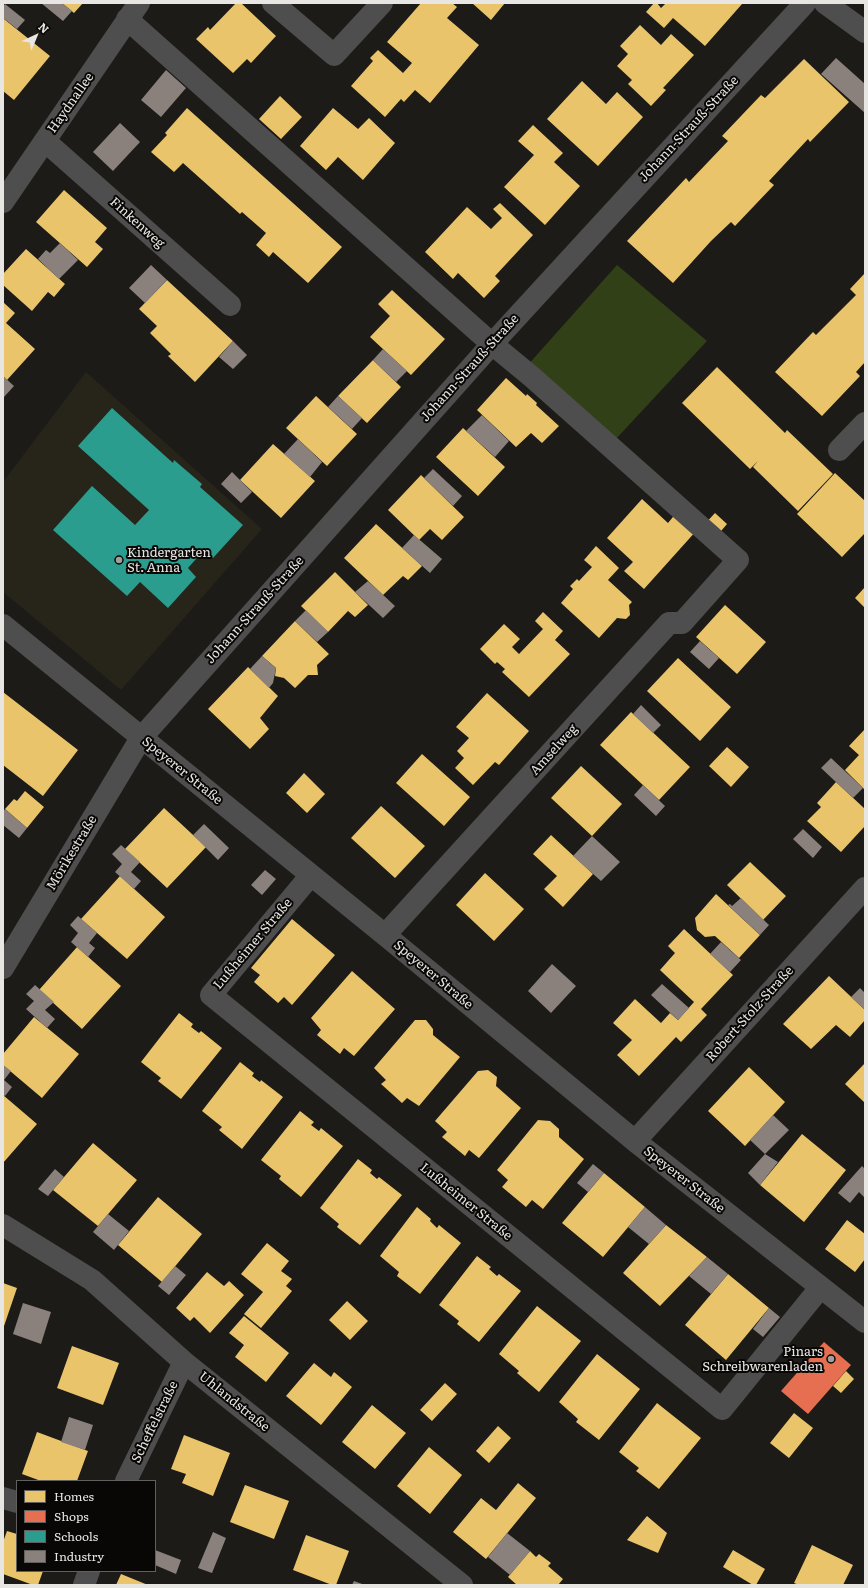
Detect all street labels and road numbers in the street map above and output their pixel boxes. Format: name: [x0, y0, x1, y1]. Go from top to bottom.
street label: Haydnallee: [45, 70, 97, 136]
street label: Johann-Strauß-Straße: [636, 73, 742, 185]
street label: Finkenweg: [106, 194, 168, 252]
street label: Johann-Strauß-Straße: [418, 311, 522, 425]
street label: Johann-Strauß-Straße: [203, 553, 307, 667]
street label: Amselweg: [527, 721, 581, 779]
street label: Speyerer Straße: [139, 734, 225, 808]
street label: Mörikestraße: [44, 813, 100, 893]
street label: Lußheimer Straße: [210, 895, 296, 993]
street label: Speyerer Straße: [390, 937, 476, 1013]
street label: Robert-Stolz-Straße: [703, 963, 797, 1065]
street label: Speyerer Straße: [640, 1143, 728, 1217]
street label: Lußheimer Straße: [417, 1160, 515, 1244]
street label: Uhlandstraße: [196, 1369, 272, 1435]
street label: Scheffelstraße: [128, 1379, 182, 1465]

